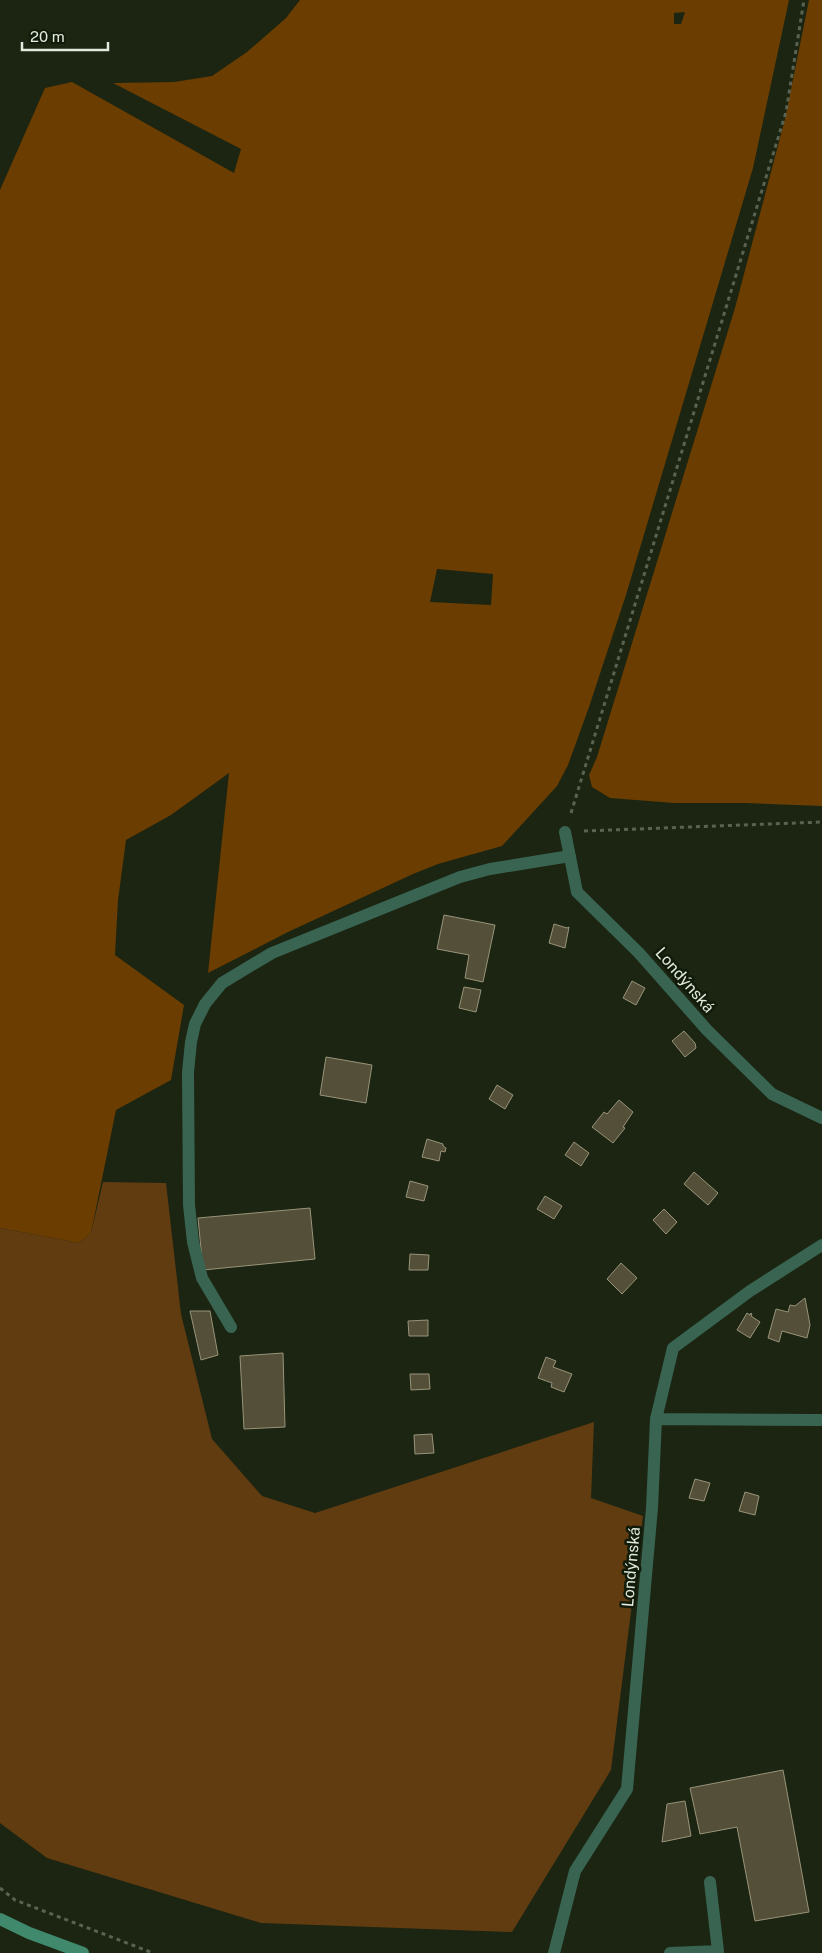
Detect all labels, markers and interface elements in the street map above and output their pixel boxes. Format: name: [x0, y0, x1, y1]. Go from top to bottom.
scale bar: [22, 20, 109, 52]
text: 20 m: [30, 28, 65, 45]
street label: Londýnská: [652, 944, 718, 1016]
street label: Londýnská: [618, 1526, 644, 1608]

